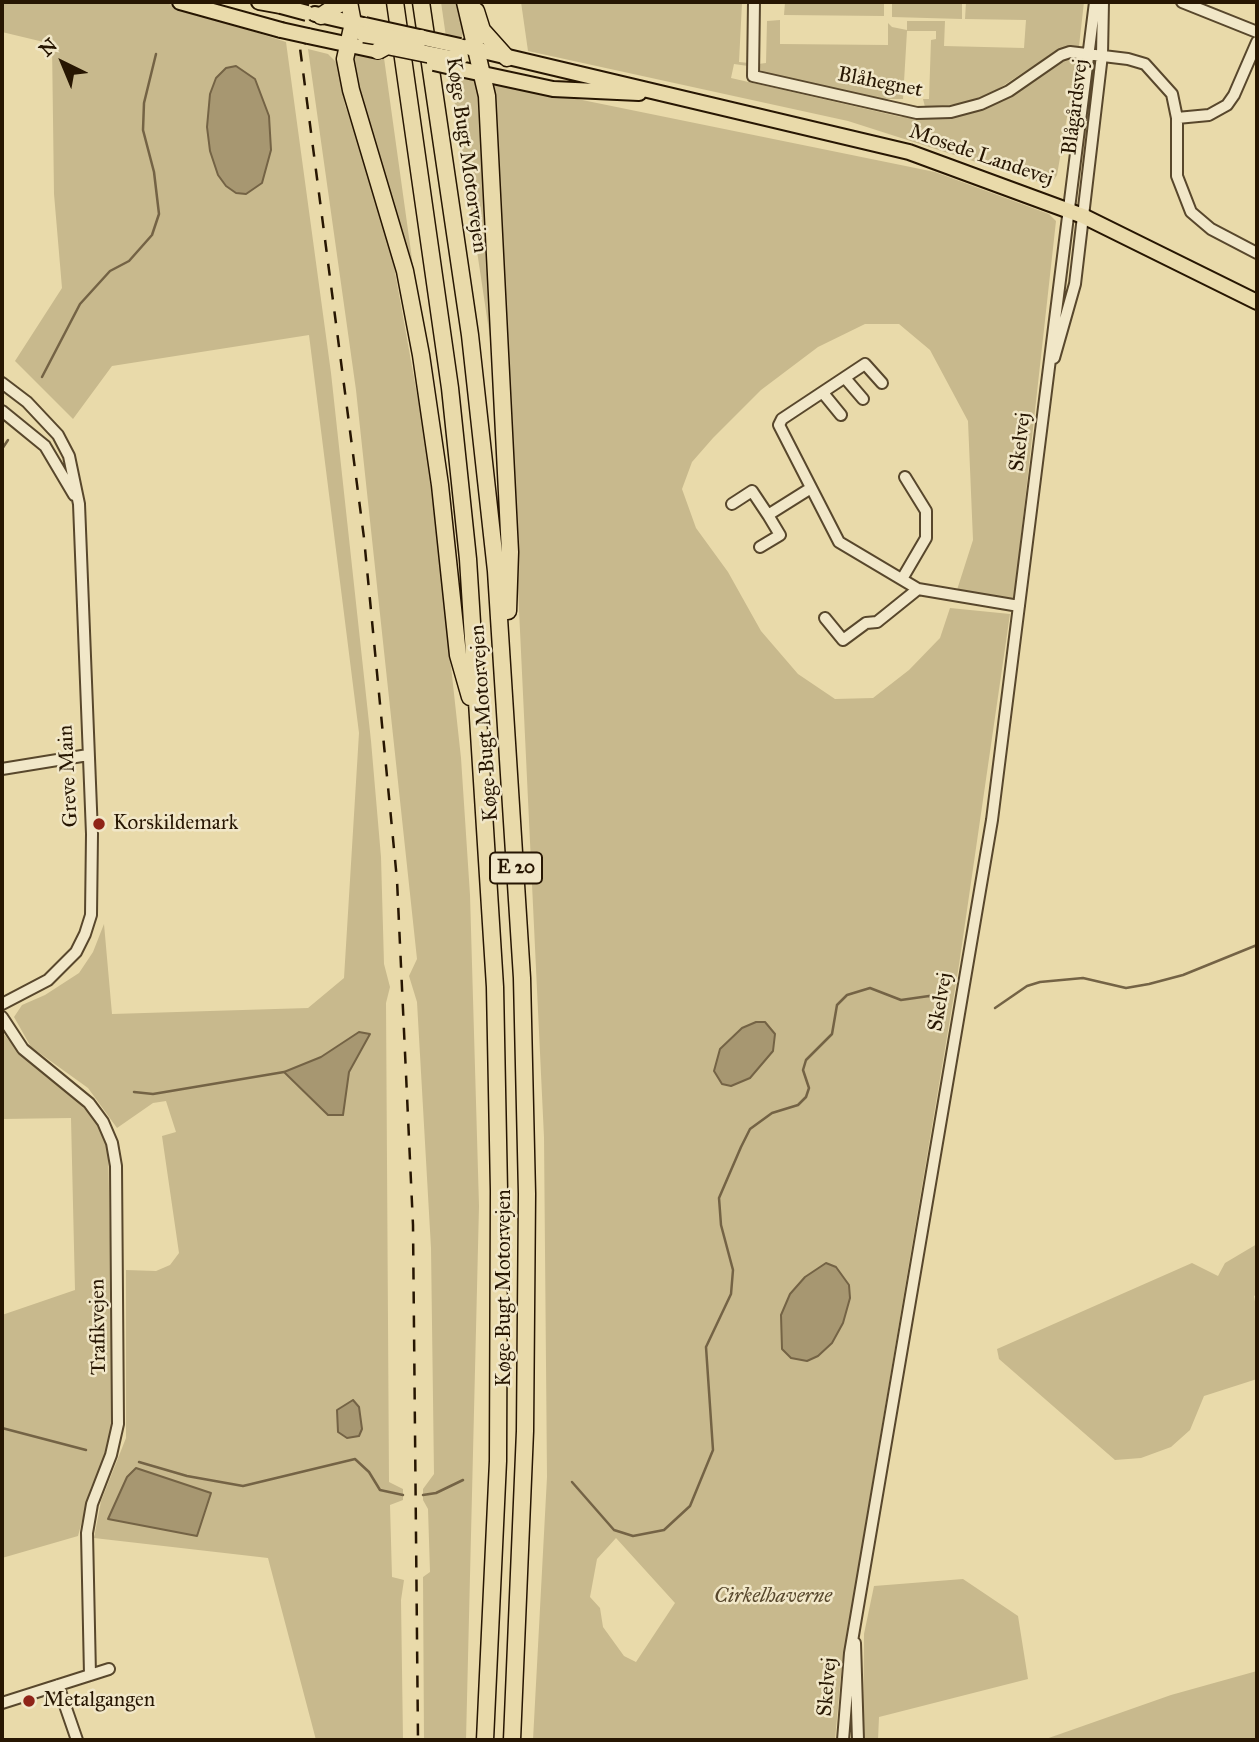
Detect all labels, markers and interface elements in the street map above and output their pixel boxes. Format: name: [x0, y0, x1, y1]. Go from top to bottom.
north arrow: [28, 28, 98, 98]
text: N: [35, 33, 62, 61]
street label: Køge Bugt Motorvejen: [440, 56, 492, 254]
street label: Blågårdsvej: [1058, 57, 1094, 157]
street label: Blåhegnet: [835, 62, 925, 104]
street label: Mosede Landevej: [906, 120, 1056, 192]
street label: Skelvej: [1005, 411, 1037, 473]
street label: Køge Bugt Motorvejen: [466, 624, 504, 822]
street label: Greve Main: [54, 724, 84, 828]
place label: Korskildemark: [113, 811, 238, 837]
marker: Korskildemark: [91, 816, 107, 832]
road number: E 20: [490, 852, 542, 884]
street label: Skelvej: [923, 971, 959, 1033]
street label: Køge Bugt Motorvejen: [492, 1189, 518, 1387]
street label: Trafikvejen: [86, 1279, 112, 1375]
park label: Cirkelhaverne: [714, 1584, 832, 1610]
street label: Skelvej: [813, 1656, 843, 1718]
place label: Metalgangen: [43, 1688, 155, 1714]
marker: Metalgangen: [21, 1693, 37, 1709]

